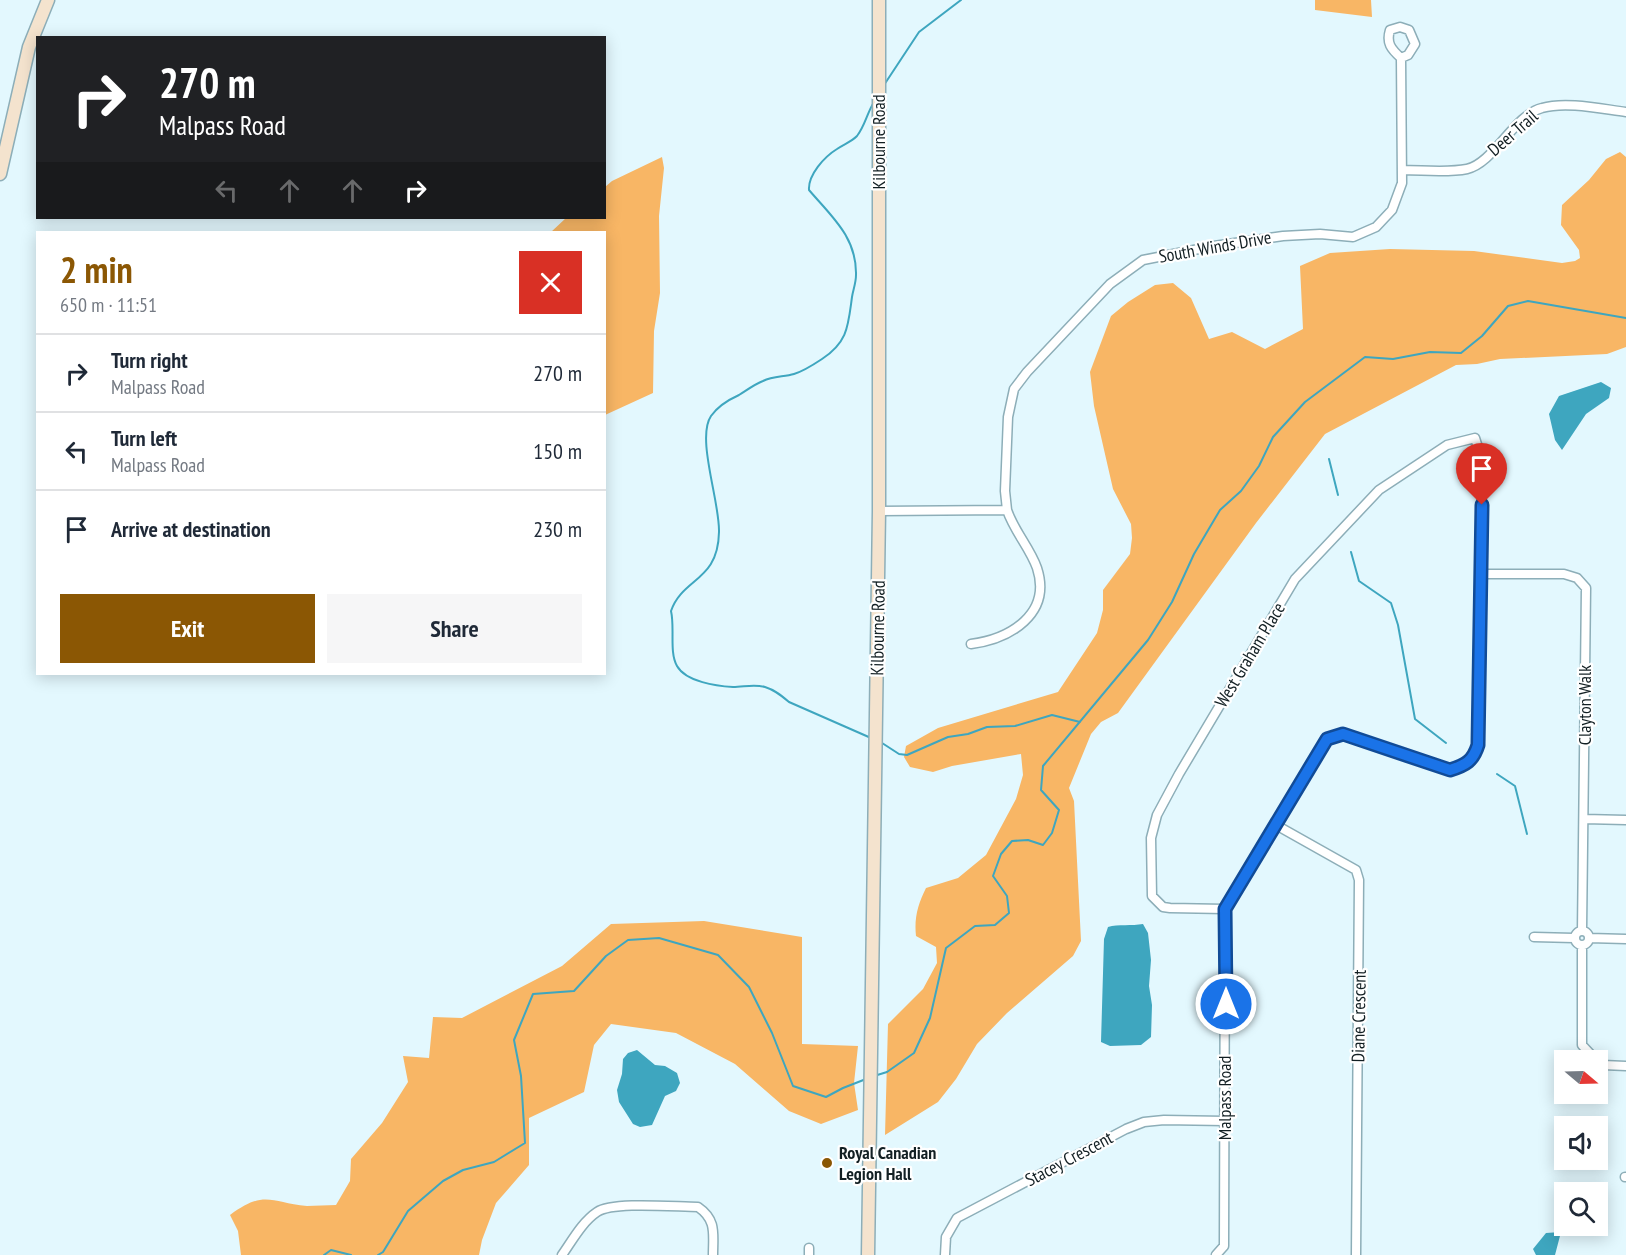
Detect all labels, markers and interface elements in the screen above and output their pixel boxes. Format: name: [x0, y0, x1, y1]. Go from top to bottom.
text: 270 m: [159, 55, 256, 110]
icon: right: [60, 60, 138, 138]
street label: Kilbourne Road: [867, 94, 890, 190]
street label: Deer Trail: [1483, 104, 1543, 161]
text: Malpass Road: [159, 108, 286, 142]
icon: left: [210, 174, 243, 207]
icon: ahead: [273, 174, 306, 207]
icon: ahead: [336, 174, 369, 207]
icon: right: [399, 174, 432, 207]
street label: South Winds Drive: [1157, 225, 1273, 268]
text: 2 min: [60, 246, 133, 293]
button: close: [519, 251, 582, 314]
text: 650 m · 11:51: [60, 292, 157, 318]
text: Turn right: [111, 346, 188, 374]
icon: right: [60, 357, 93, 390]
text: 270 m: [533, 359, 582, 387]
text: Malpass Road: [111, 374, 205, 400]
text: Turn left: [111, 424, 177, 452]
icon: left: [60, 435, 93, 468]
text: 150 m: [533, 437, 582, 465]
pin: [1456, 443, 1507, 505]
text: Malpass Road: [111, 452, 205, 478]
icon: arrive: [1465, 452, 1498, 485]
icon: arrive: [60, 513, 93, 546]
text: Arrive at destination: [111, 515, 271, 543]
text: 230 m: [533, 515, 582, 543]
street label: Kilbourne Road: [865, 580, 890, 676]
button: Exit: [60, 594, 315, 663]
button: Share: [327, 594, 582, 663]
street label: West Graham Place: [1209, 598, 1290, 711]
street label: Clayton Walk: [1573, 665, 1596, 745]
street label: Diane Crescent: [1346, 969, 1371, 1062]
position arrow: [1194, 972, 1258, 1036]
north arrow: [1554, 1050, 1608, 1104]
map controls: [1554, 1050, 1608, 1236]
street label: Malpass Road: [1213, 1056, 1236, 1140]
button: sound: [1554, 1116, 1608, 1170]
street label: Stacey Crescent: [1021, 1126, 1117, 1191]
place label: Royal Canadian Legion Hall: [839, 1141, 936, 1185]
marker: Royal Canadian Legion Hall: [820, 1156, 834, 1170]
button: search: [1554, 1182, 1608, 1236]

